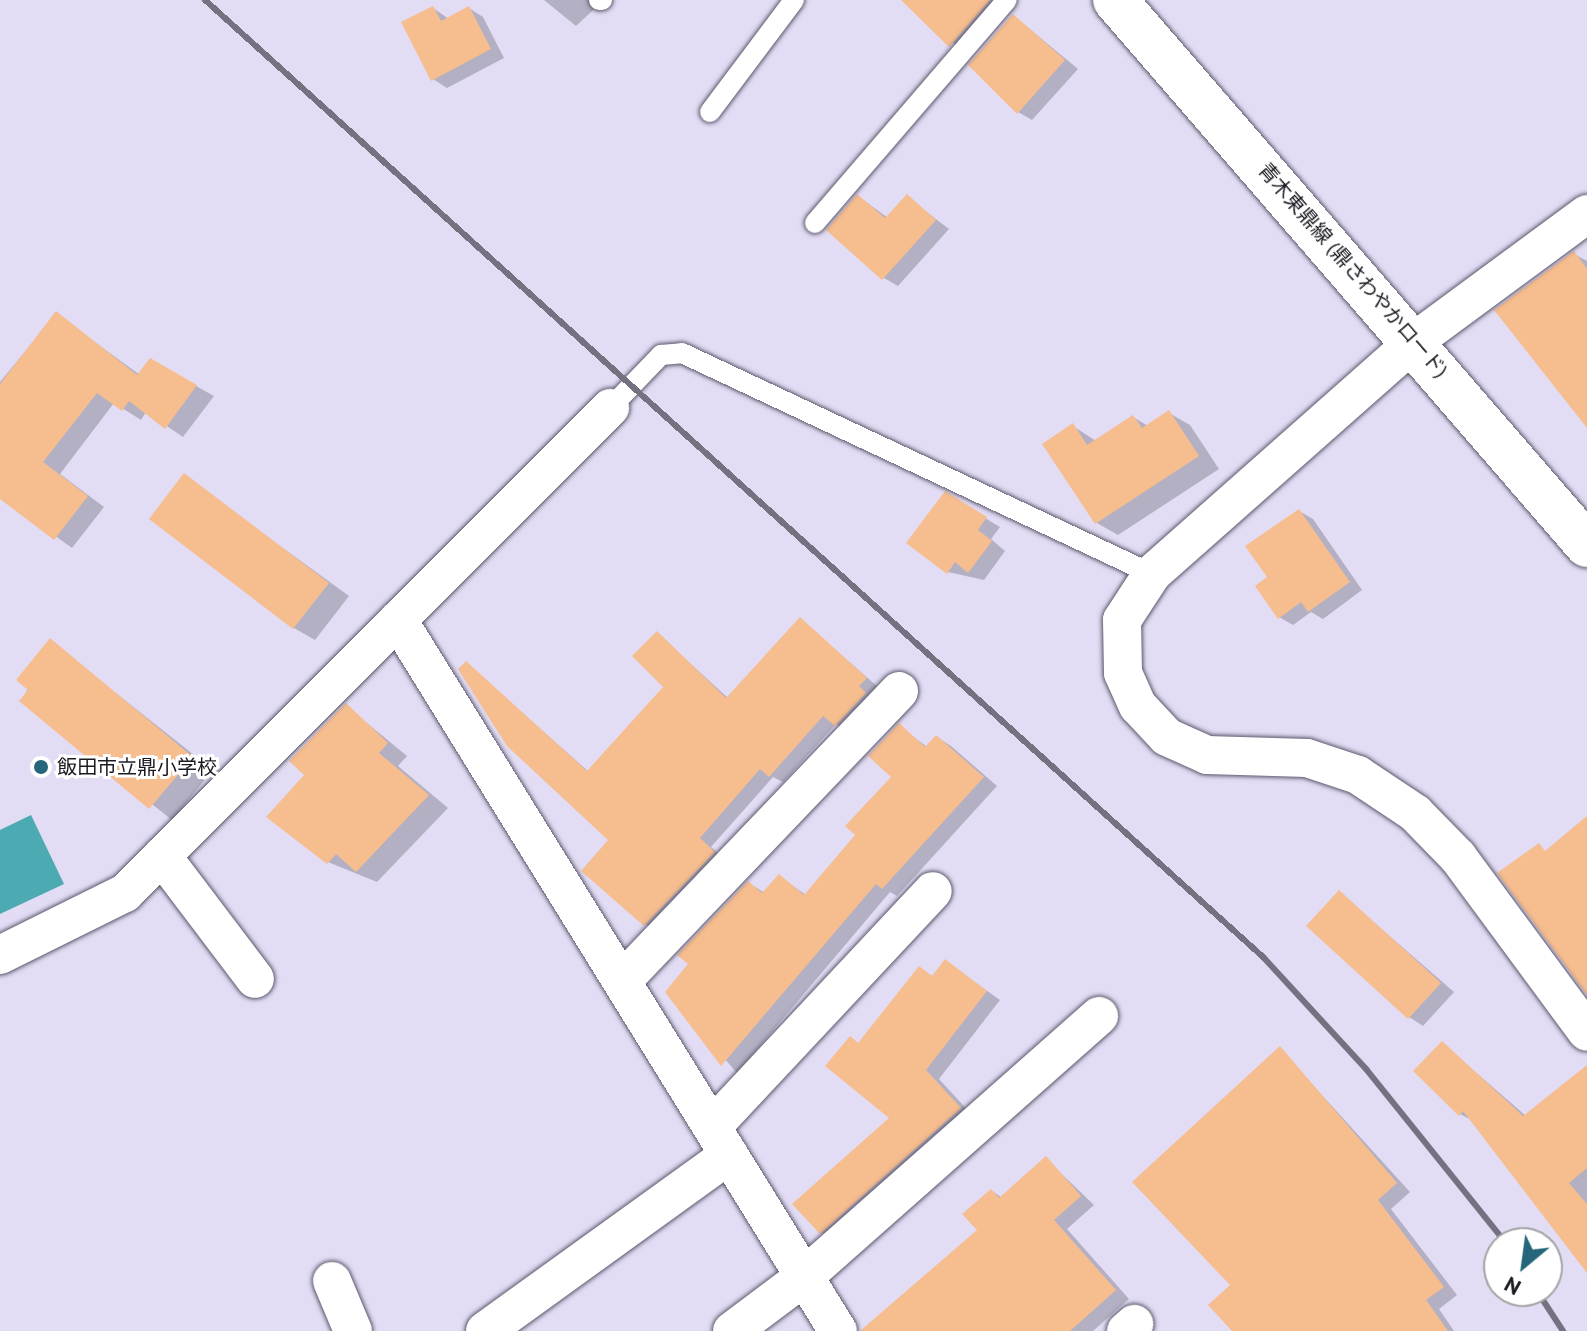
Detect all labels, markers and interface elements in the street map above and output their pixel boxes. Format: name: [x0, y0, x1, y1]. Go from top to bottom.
street label: 青木東鼎線 (鼎さわやかロード): [1253, 158, 1453, 382]
place label: 飯田市立鼎小学校: [57, 755, 217, 779]
marker: 飯田市立鼎小学校: [32, 758, 50, 776]
north arrow: [1483, 1227, 1563, 1307]
text: N: [1499, 1270, 1525, 1302]

